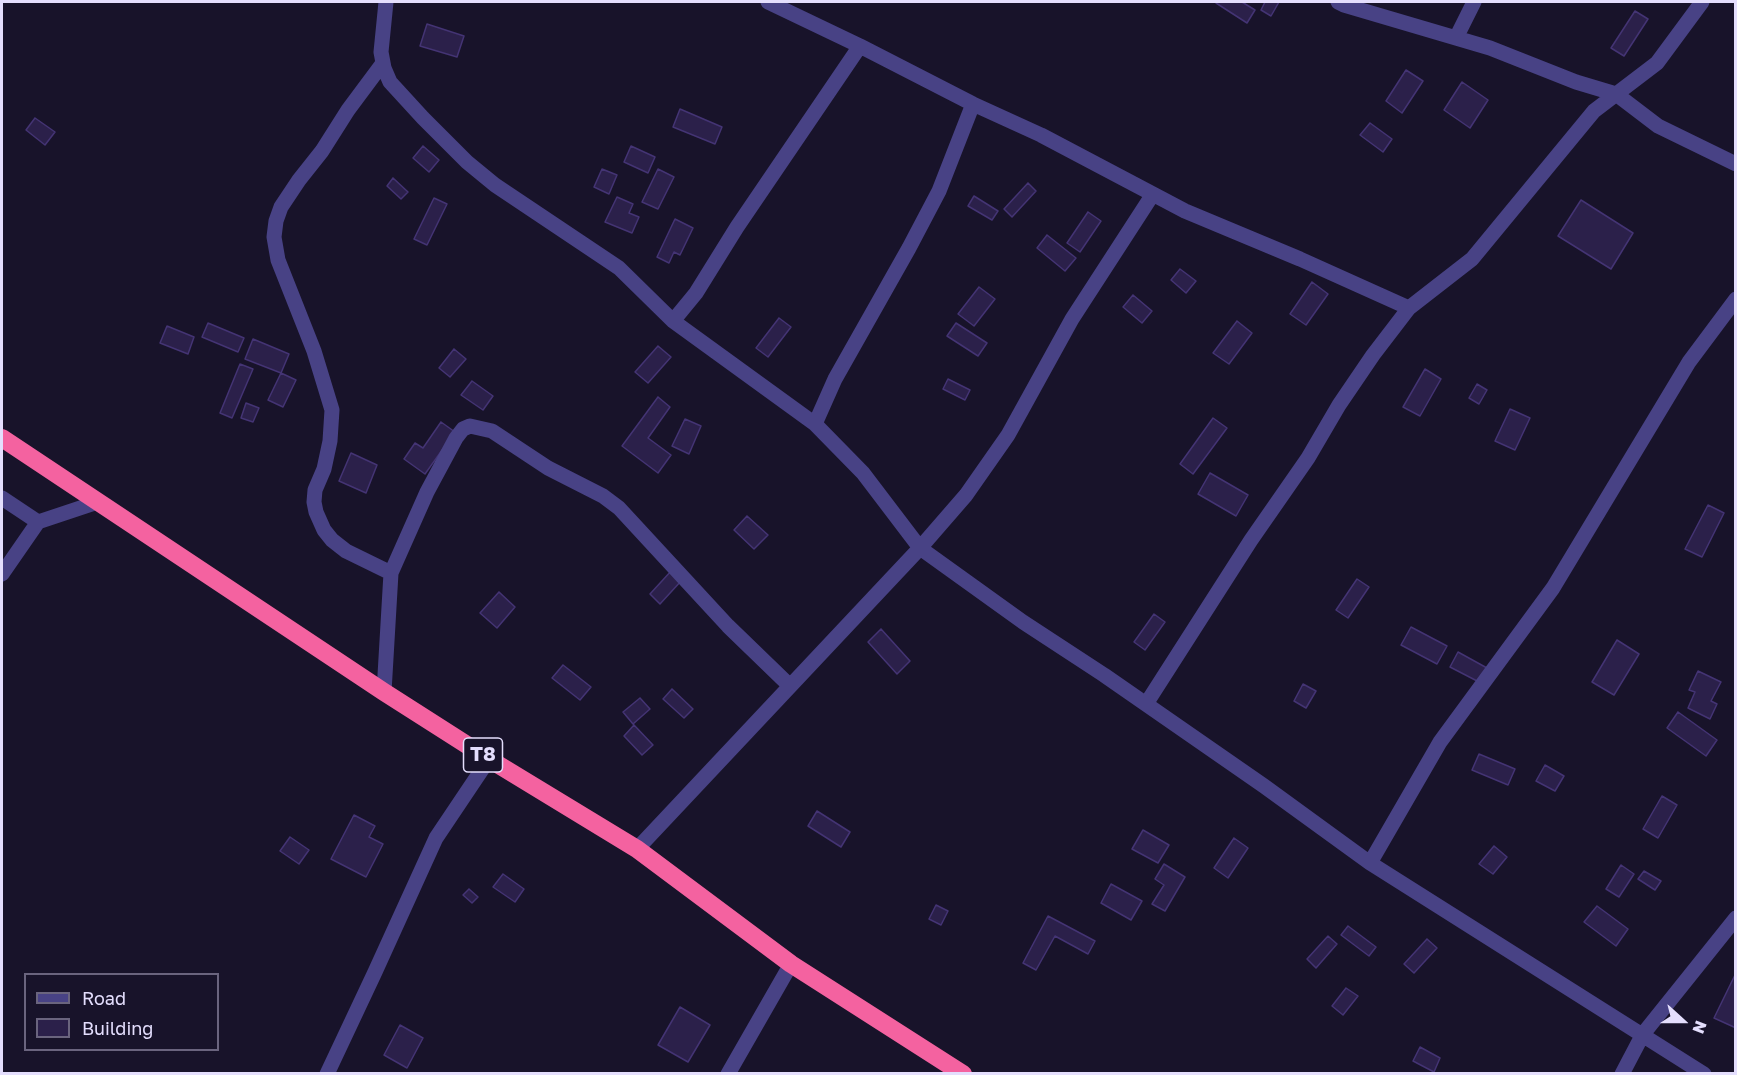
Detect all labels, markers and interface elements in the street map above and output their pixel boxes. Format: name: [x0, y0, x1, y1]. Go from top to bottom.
road number: T8: [464, 738, 502, 772]
legend: [24, 973, 219, 1051]
text: Road: [82, 987, 126, 1009]
north arrow: [1653, 991, 1713, 1051]
text: Building: [82, 1017, 153, 1039]
text: N: [1688, 1018, 1711, 1037]

